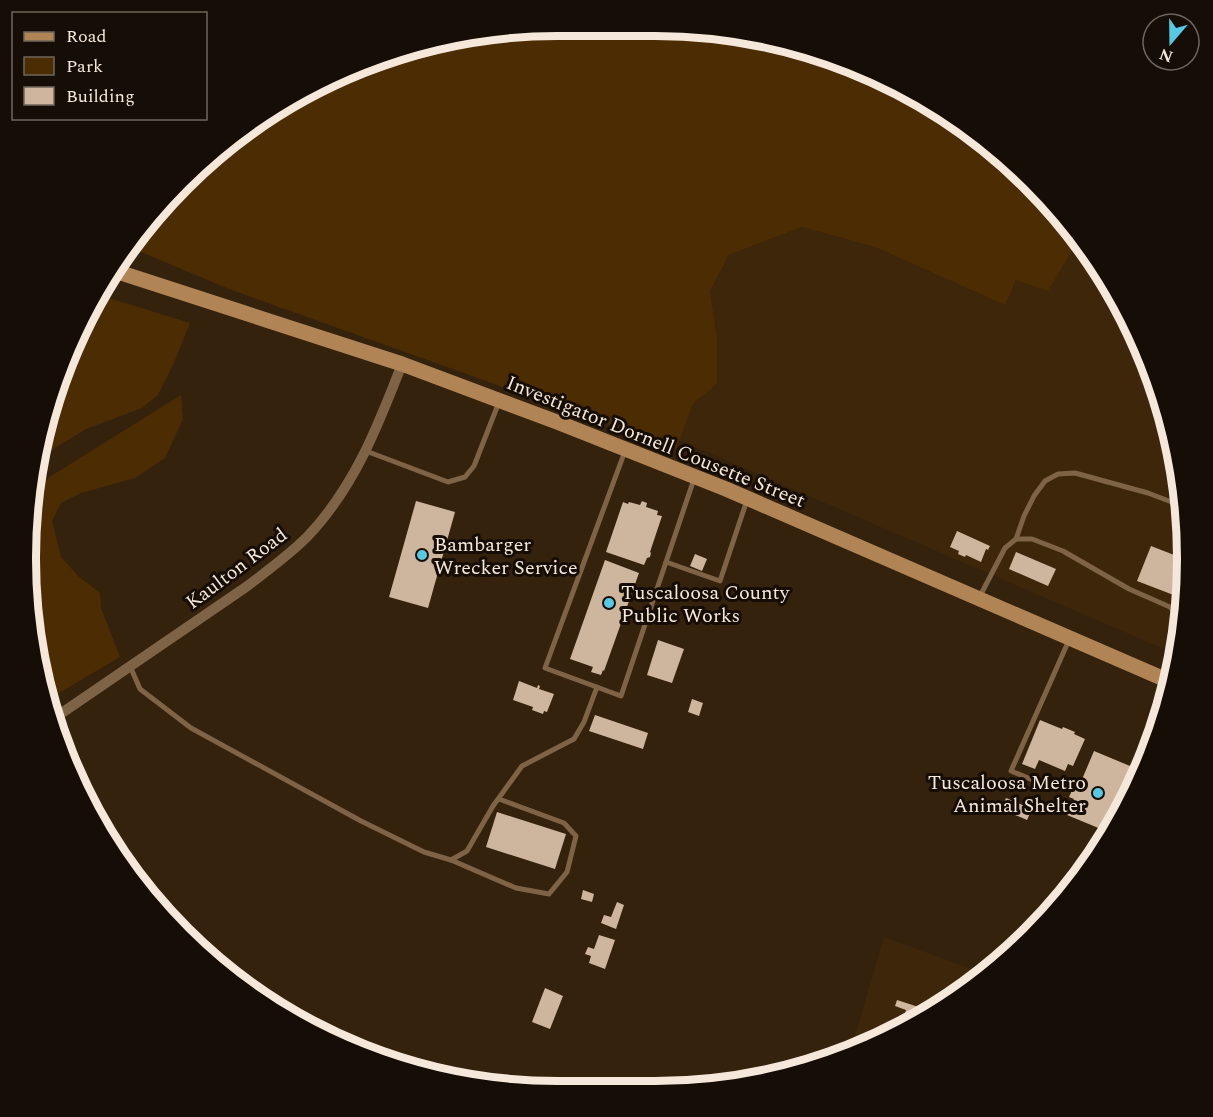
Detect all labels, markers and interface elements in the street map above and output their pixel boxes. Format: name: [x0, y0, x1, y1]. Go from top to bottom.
legend: [12, 12, 207, 120]
north arrow: [1141, 12, 1201, 72]
text: Road: [66, 23, 107, 50]
text: N: [1156, 42, 1176, 69]
text: Park: [66, 53, 103, 80]
text: Building: [66, 83, 135, 110]
street label: Investigator Dornell Cousette Street: [502, 368, 810, 516]
street label: Kaulton Road: [179, 521, 294, 617]
place label: Bambarger Wrecker Service: [434, 530, 578, 583]
marker: Bambarger Wrecker Service: [415, 548, 429, 562]
place label: Tuscaloosa County Public Works: [621, 578, 791, 631]
marker: Tuscaloosa County Public Works: [602, 596, 616, 610]
place label: Tuscaloosa Metro Animal Shelter: [928, 768, 1086, 821]
marker: Tuscaloosa Metro Animal Shelter: [1091, 786, 1105, 800]

